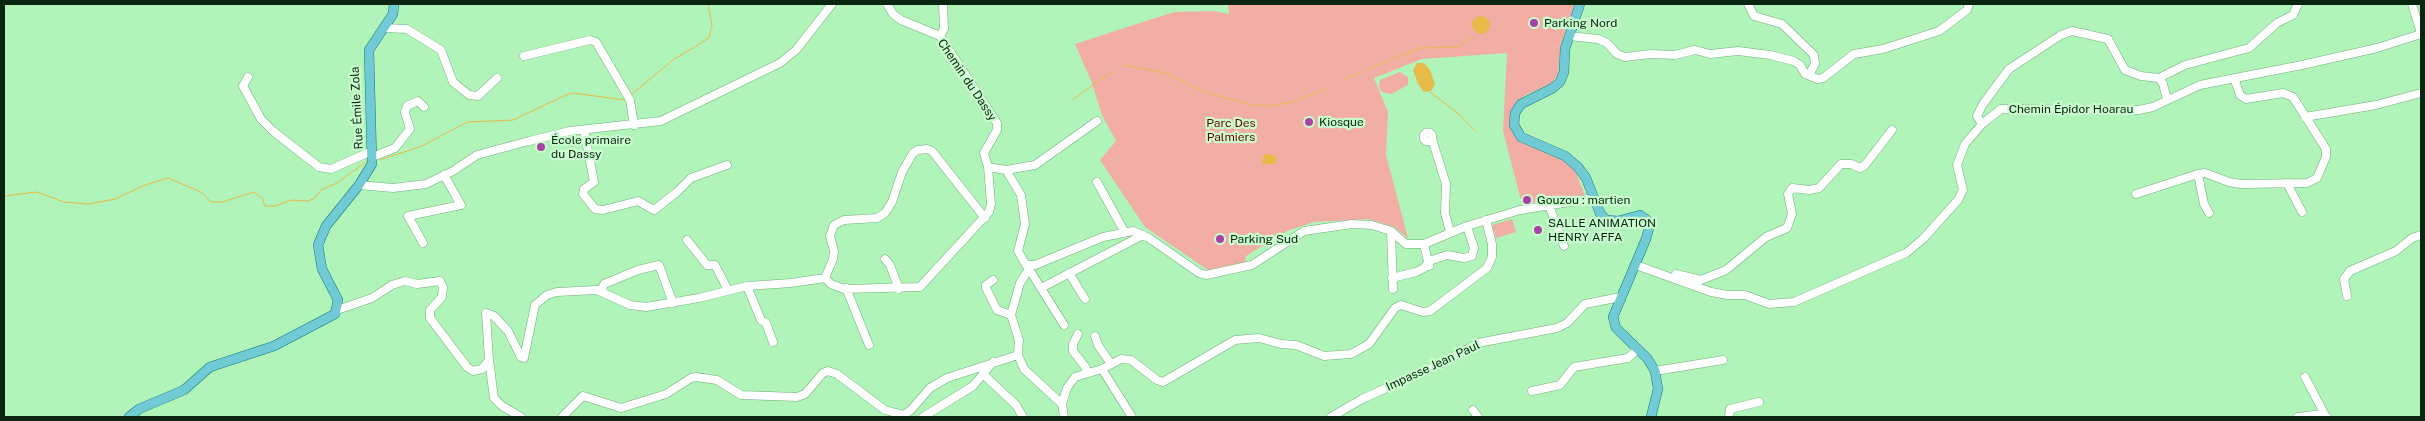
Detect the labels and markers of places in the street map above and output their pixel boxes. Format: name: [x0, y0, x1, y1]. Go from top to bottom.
place label: Parking Nord: [1544, 16, 1617, 30]
marker: Parking Nord: [1528, 17, 1540, 29]
place label: Kiosque: [1319, 115, 1364, 129]
marker: Kiosque: [1303, 116, 1315, 128]
place label: École primaire du Dassy: [551, 133, 631, 161]
marker: École primaire du Dassy: [535, 141, 547, 153]
place label: Gouzou : martien: [1537, 193, 1630, 207]
marker: Gouzou : martien: [1521, 194, 1533, 206]
place label: SALLE ANIMATION HENRY AFFA: [1548, 216, 1656, 244]
marker: SALLE ANIMATION HENRY AFFA: [1532, 224, 1544, 236]
place label: Parking Sud: [1230, 232, 1298, 246]
marker: Parking Sud: [1214, 233, 1226, 245]

